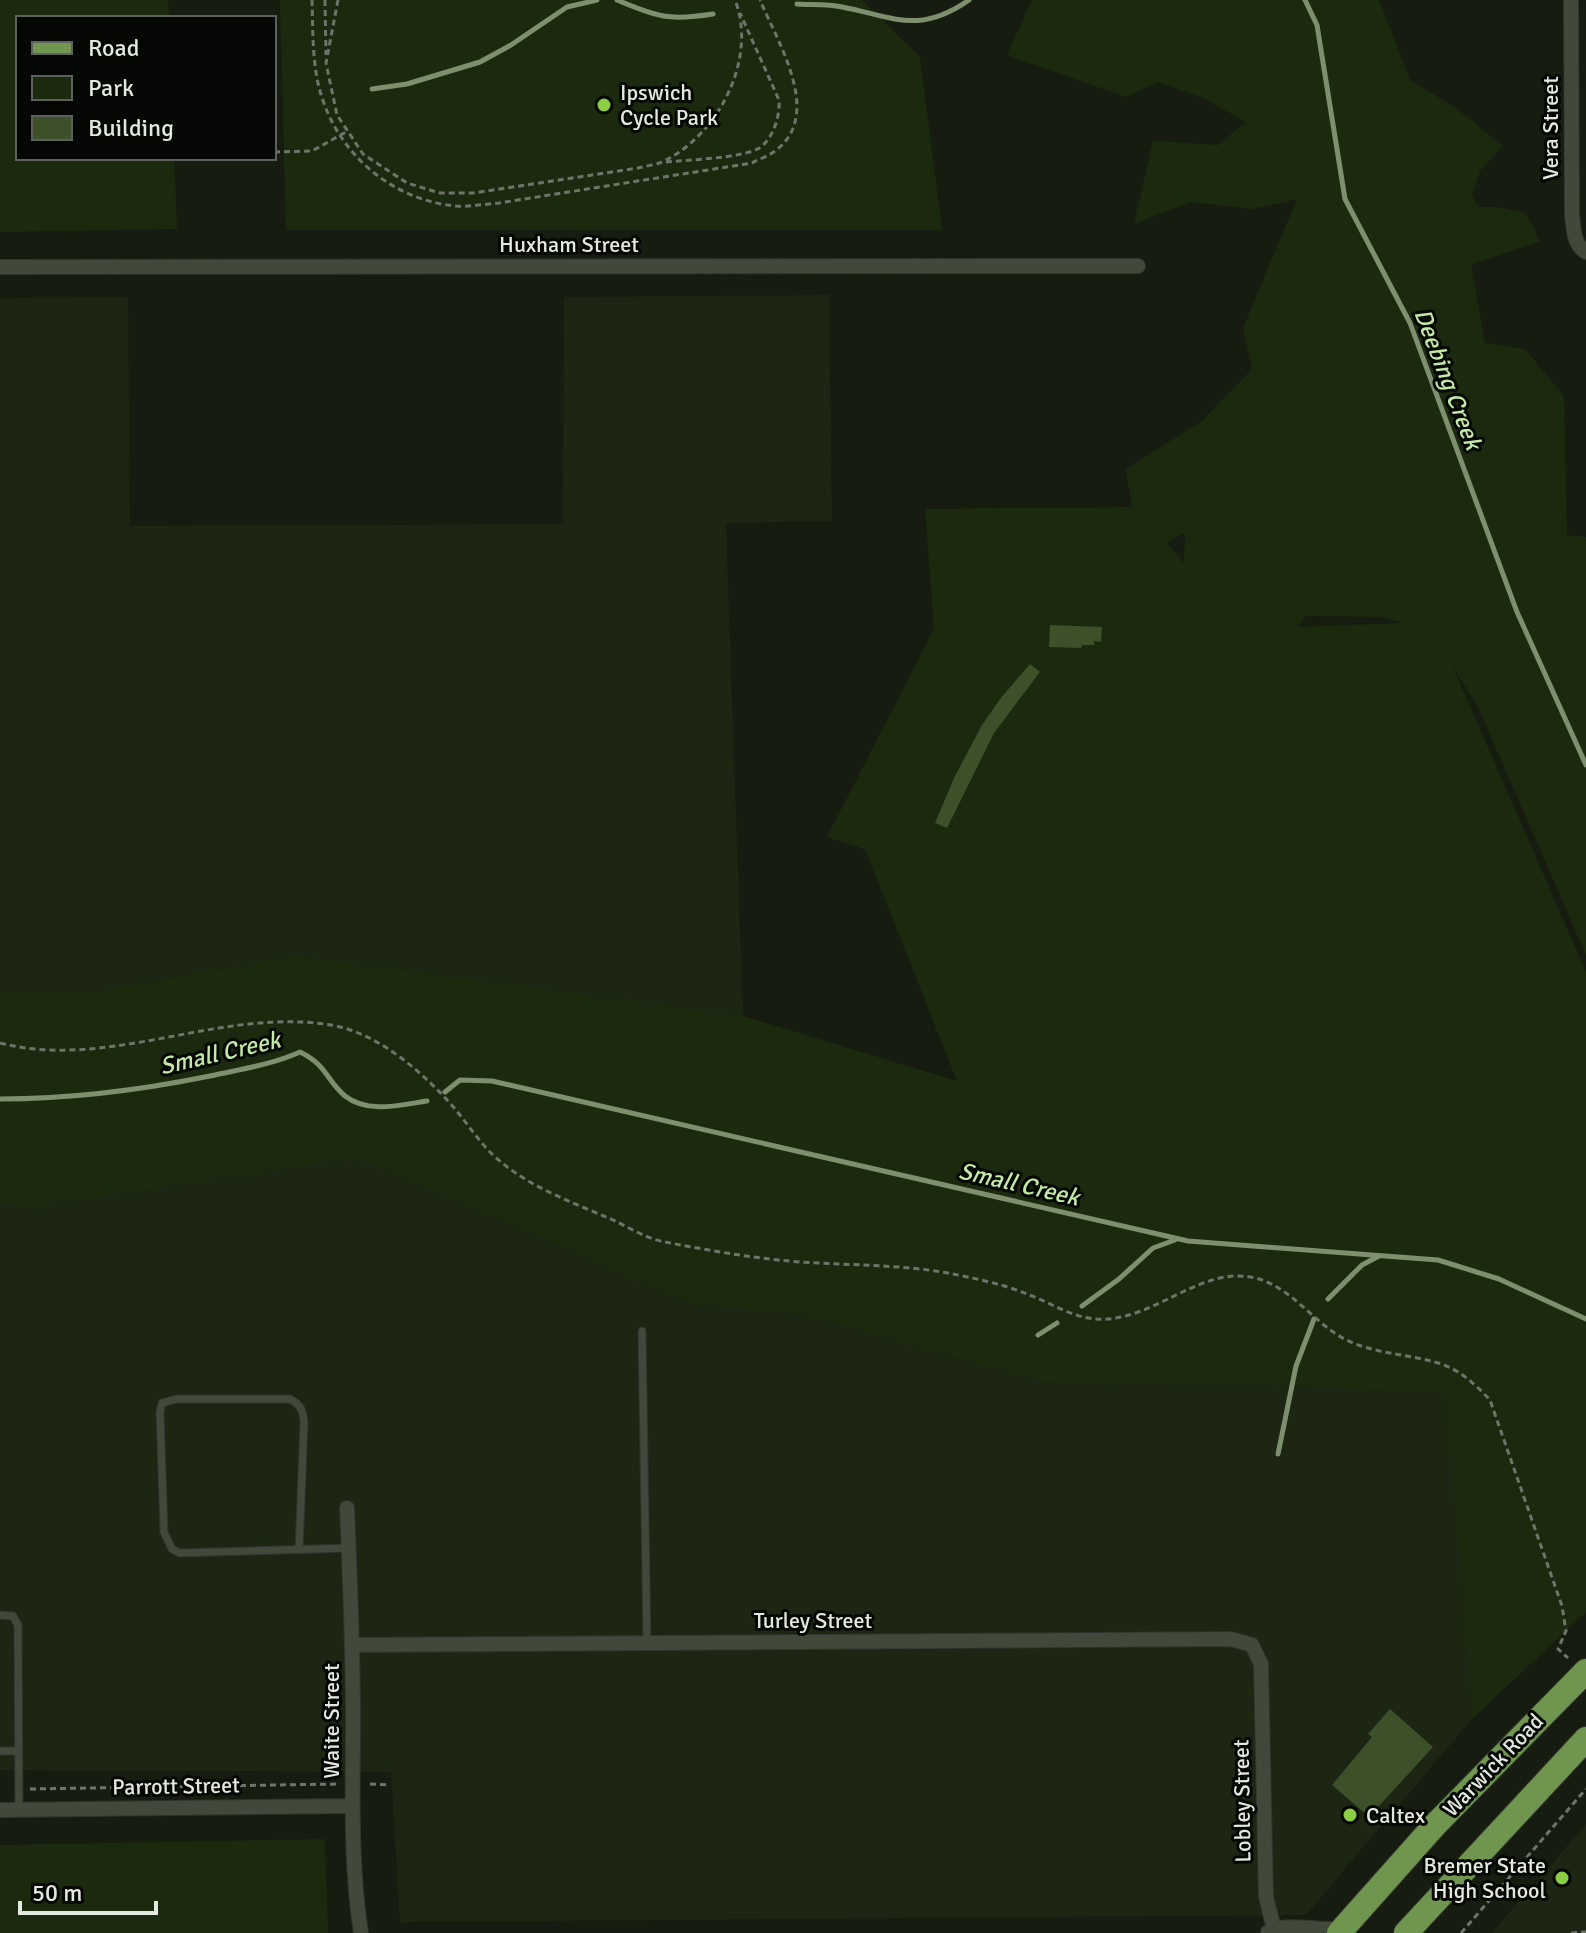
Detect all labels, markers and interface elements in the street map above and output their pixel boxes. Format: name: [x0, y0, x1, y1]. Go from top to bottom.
legend: [16, 16, 276, 160]
text: Road: [88, 33, 139, 63]
text: Park: [88, 73, 134, 103]
street label: Vera Street: [1537, 76, 1564, 180]
place label: Ipswich Cycle Park: [620, 79, 718, 131]
marker: Ipswich Cycle Park: [595, 96, 613, 114]
text: Building: [88, 113, 174, 143]
street label: Huxham Street: [499, 231, 639, 258]
water label: Deebing Creek: [1407, 304, 1489, 456]
water label: Small Creek: [157, 1024, 285, 1081]
water label: Small Creek: [956, 1156, 1084, 1213]
street label: Turley Street: [754, 1607, 873, 1634]
street label: Waite Street: [318, 1663, 345, 1779]
street label: Warwick Road: [1437, 1708, 1549, 1822]
street label: Lobley Street: [1227, 1739, 1257, 1863]
street label: Parrott Street: [112, 1771, 240, 1801]
place label: Caltex: [1366, 1802, 1425, 1829]
marker: Caltex: [1341, 1806, 1359, 1824]
place label: Bremer State High School: [1423, 1852, 1546, 1904]
scale bar: [20, 1865, 156, 1915]
marker: Bremer State High School: [1553, 1869, 1571, 1887]
text: 50 m: [32, 1878, 82, 1908]

